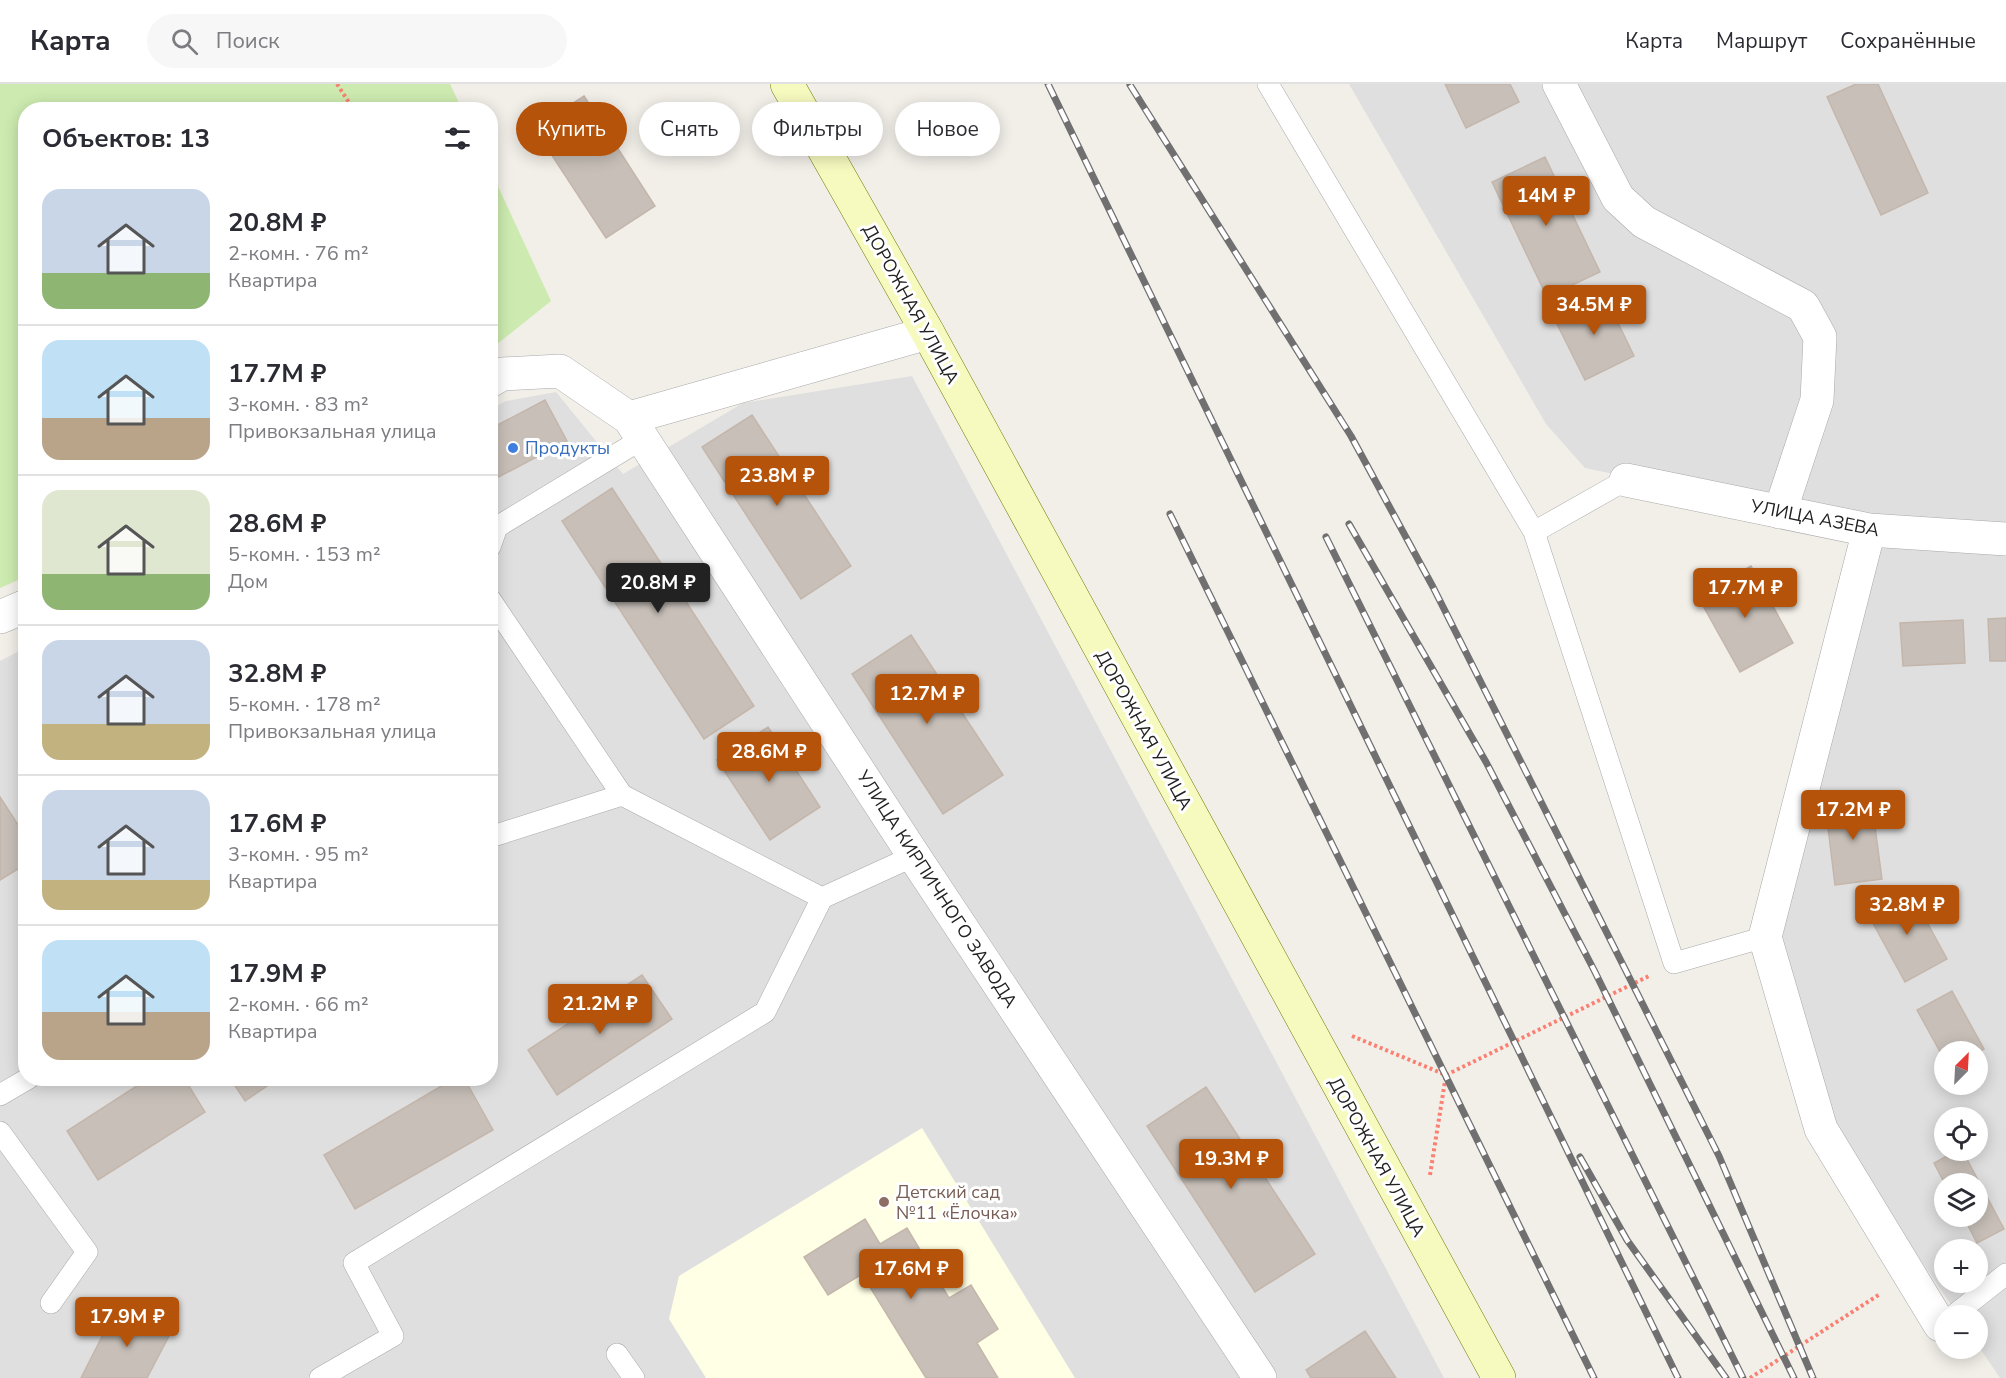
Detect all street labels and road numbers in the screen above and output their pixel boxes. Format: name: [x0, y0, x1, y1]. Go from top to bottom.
street label: ДОРОЖНАЯ УЛИЦА: [857, 220, 965, 388]
street label: УЛИЦА АЗЕВА: [1748, 494, 1881, 542]
street label: ДОРОЖНАЯ УЛИЦА: [1090, 646, 1198, 814]
street label: УЛИЦА КИРПИЧНОГО ЗАВОДА: [851, 765, 1023, 1012]
street label: ДОРОЖНАЯ УЛИЦА: [1323, 1073, 1431, 1241]

